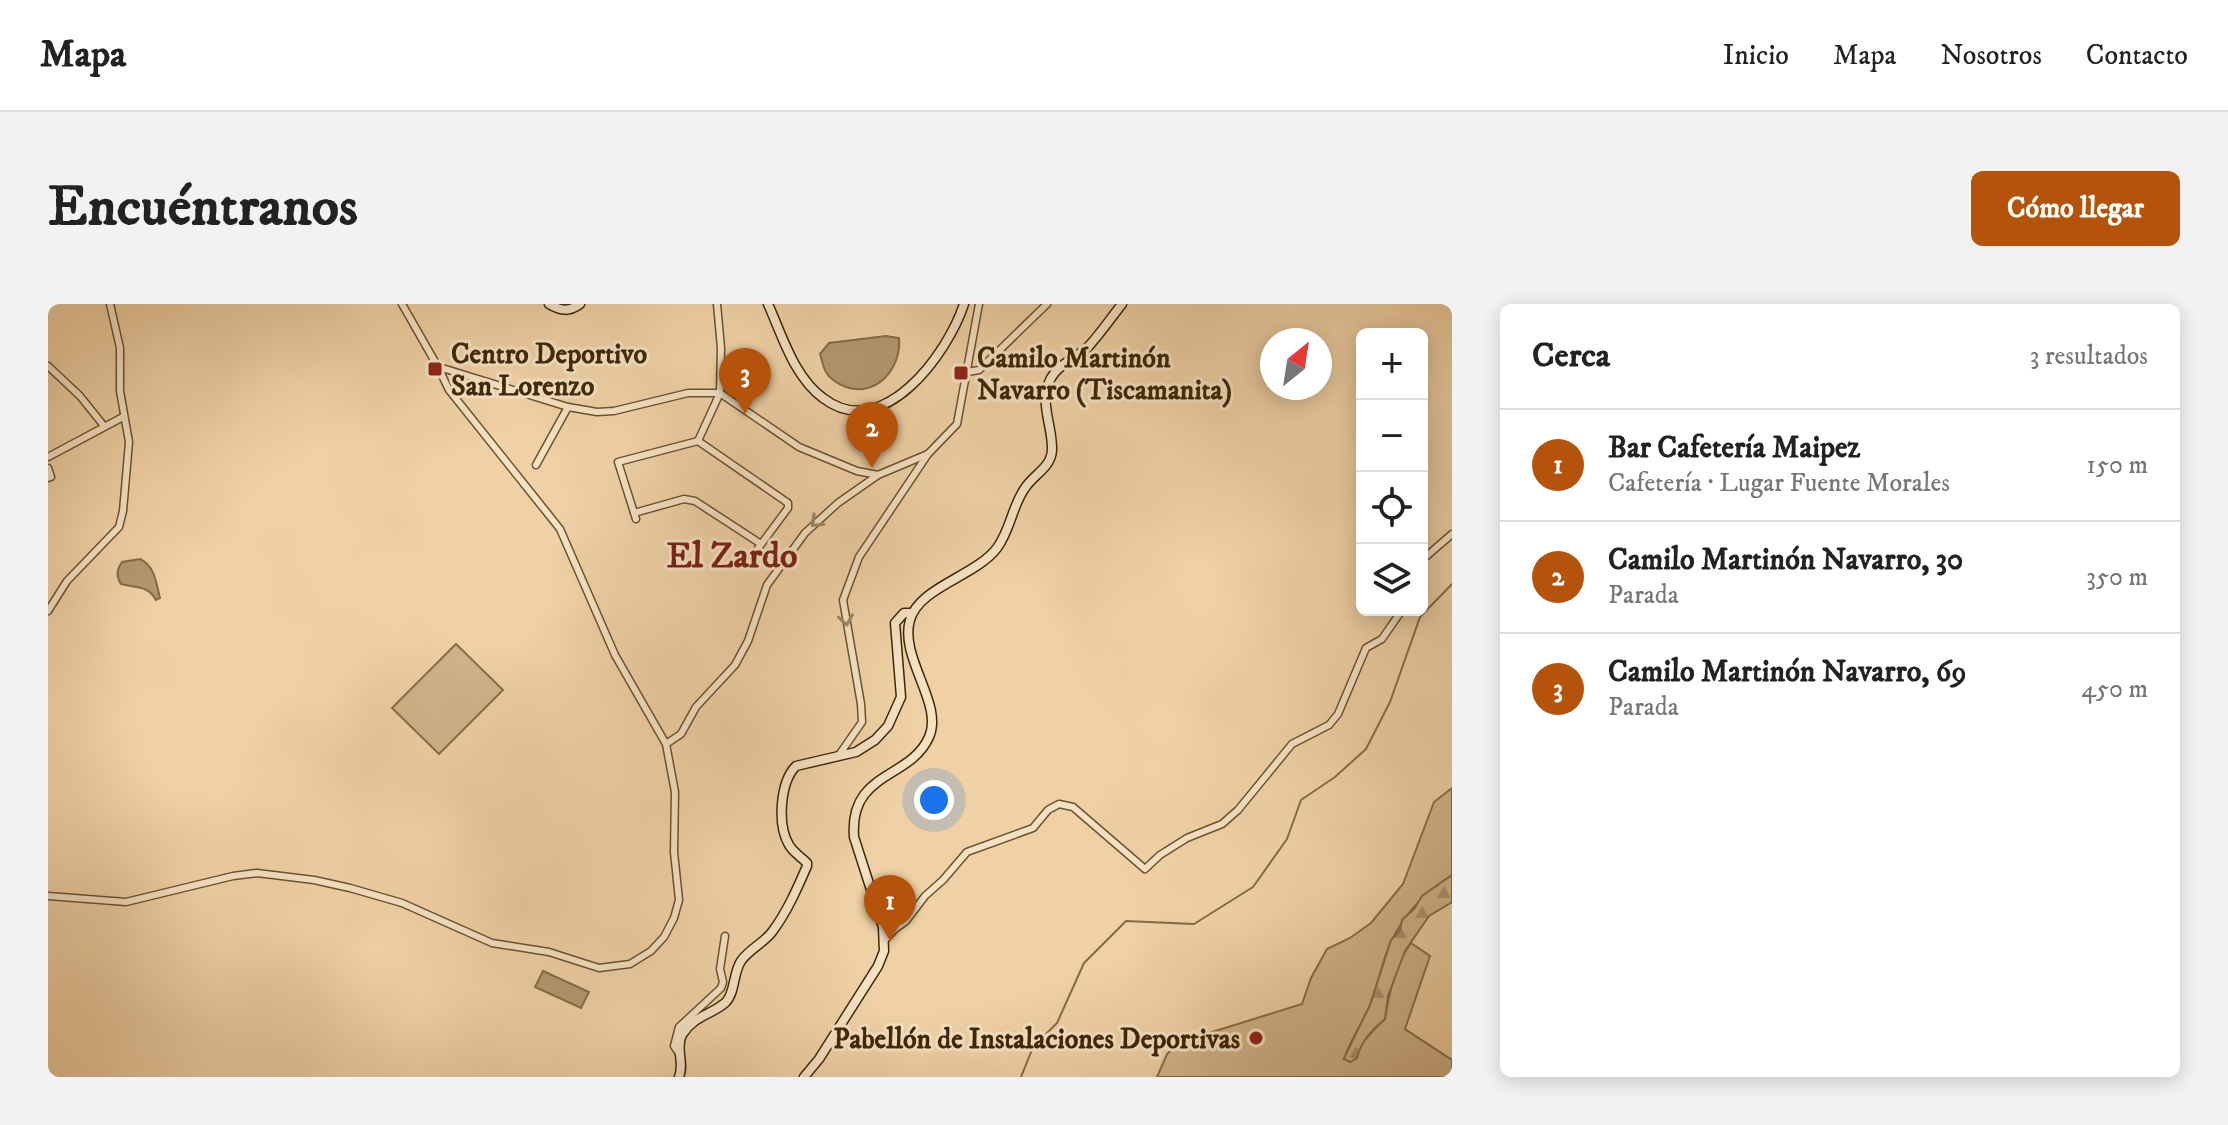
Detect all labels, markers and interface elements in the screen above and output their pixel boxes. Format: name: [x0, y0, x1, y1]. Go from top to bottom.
text: Mapa: [40, 31, 126, 79]
text: Inicio: [1723, 38, 1789, 73]
text: Mapa: [1833, 38, 1896, 73]
text: Nosotros: [1940, 38, 2042, 73]
text: Contacto: [2086, 38, 2188, 73]
button: Cómo llegar: [1971, 171, 2180, 246]
text: Encuéntranos: [48, 173, 358, 243]
north arrow: [1260, 328, 1332, 400]
map controls: [1356, 328, 1428, 616]
button: +: [1356, 328, 1428, 400]
text: Cerca: [1532, 335, 1610, 377]
place label: Centro Deportivo San Lorenzo: [451, 337, 648, 404]
text: 3 resultados: [2030, 340, 2148, 373]
place label: Camilo Martinón Navarro (Tiscamanita): [977, 341, 1232, 408]
pin: 3: [719, 348, 771, 414]
marker: Centro Deportivo San Lorenzo: [426, 360, 444, 378]
marker: Camilo Martinón Navarro (Tiscamanita): [952, 364, 970, 382]
button: −: [1356, 400, 1428, 472]
pin: 2: [846, 402, 898, 468]
text: Bar Cafetería Maipez: [1608, 430, 1860, 467]
text: 1: [1553, 449, 1563, 482]
text: 150 m: [2087, 449, 2148, 482]
text: Cafetería · Lugar Fuente Morales: [1608, 467, 1950, 500]
button: locate: [1356, 472, 1428, 544]
one-way arrow: [811, 513, 825, 527]
district label: El Zardo: [666, 534, 798, 579]
text: Camilo Martinón Navarro, 30: [1608, 542, 1963, 579]
button: layers: [1356, 544, 1428, 616]
text: 2: [1552, 561, 1564, 594]
text: 350 m: [2086, 561, 2148, 594]
text: Parada: [1608, 579, 1679, 612]
one-way arrow: [836, 613, 853, 627]
text: Camilo Martinón Navarro, 69: [1608, 654, 1966, 691]
text: 3: [1553, 673, 1563, 706]
text: 450 m: [2081, 673, 2148, 706]
text: Parada: [1608, 691, 1679, 724]
your location: [914, 780, 954, 820]
pin: 1: [864, 875, 916, 941]
place label: Pabellón de Instalaciones Deportivas: [833, 1022, 1241, 1057]
marker: Pabellón de Instalaciones Deportivas: [1247, 1029, 1265, 1047]

